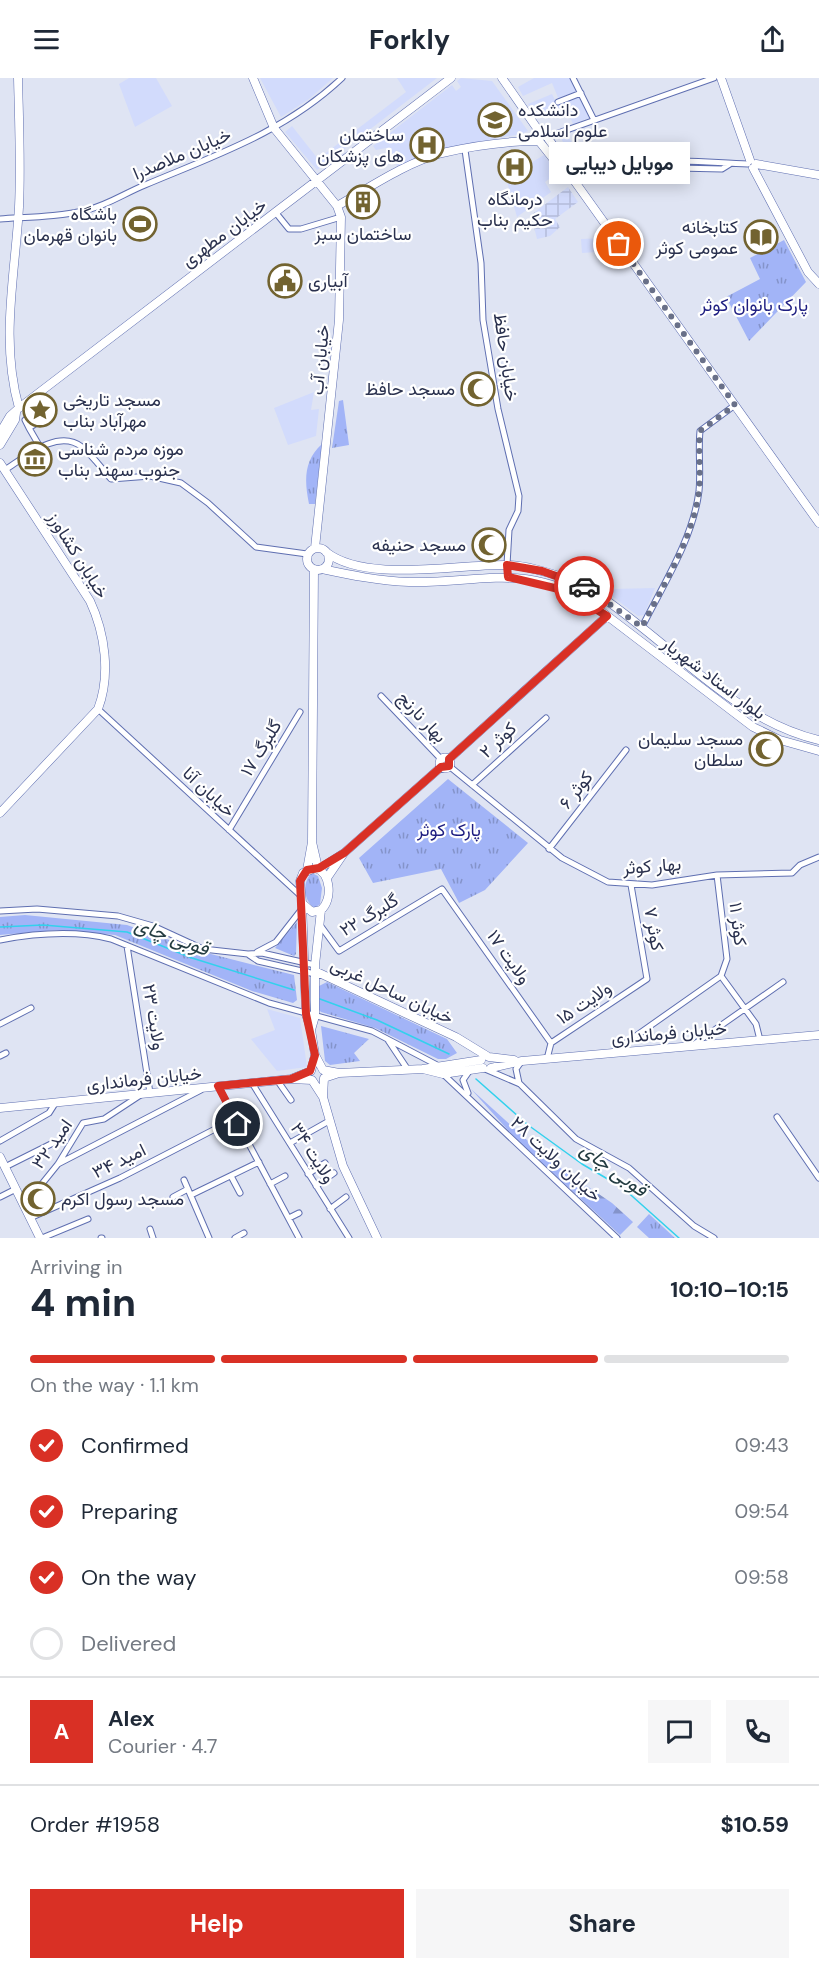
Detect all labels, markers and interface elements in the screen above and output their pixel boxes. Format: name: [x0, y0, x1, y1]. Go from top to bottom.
text: Forkly: [369, 22, 450, 57]
icon: menu: [30, 23, 63, 56]
icon: share: [756, 23, 789, 56]
place label: دانشکده علوم اسلامی: [518, 98, 607, 143]
school or university icon: دانشکده علوم اسلامی: [477, 102, 513, 138]
street label: خیابان ملاصدرا: [129, 123, 235, 185]
place label: ساختمان های پزشکان: [317, 123, 404, 168]
hospital icon: ساختمان های پزشکان: [409, 127, 445, 163]
callout: موبایل دیبایی: [548, 142, 690, 184]
hospital icon: درمانگاه حکیم بناب: [497, 149, 533, 185]
text: موبایل دیبایی: [565, 150, 674, 176]
building icon: ساختمان سبز: [345, 184, 381, 220]
place label: درمانگاه حکیم بناب: [477, 187, 553, 232]
street label: خیابان مطهری: [177, 193, 271, 273]
place label: باشگاه بانوان قهرمان: [23, 202, 117, 247]
sports icon: باشگاه بانوان قهرمان: [122, 206, 158, 242]
place label: کتابخانه عمومی کوثر: [654, 215, 738, 260]
pin: [593, 218, 644, 269]
library icon: کتابخانه عمومی کوثر: [743, 219, 779, 255]
place label: ساختمان سبز: [314, 222, 411, 246]
icon: bag: [602, 227, 635, 260]
public building icon: آبیاری: [267, 263, 303, 299]
place label: آبیاری: [308, 269, 349, 293]
park label: پارک بانوان کوثر: [699, 293, 808, 317]
street label: خیابان حافظ: [488, 311, 524, 403]
street label: خیابان آب: [305, 324, 335, 396]
mosque icon: مسجد حافظ: [460, 371, 496, 407]
place label: مسجد حافظ: [365, 377, 455, 401]
place label: مسجد تاریخی مهرآباد بناب: [63, 388, 161, 433]
place icon: مسجد تاریخی مهرآباد بناب: [22, 392, 58, 428]
place label: موزه مردم شناسی جنوب سهند بناب: [58, 437, 184, 482]
museum icon: موزه مردم شناسی جنوب سهند بناب: [17, 441, 53, 477]
street label: خیابان کشاورز: [41, 506, 114, 603]
mosque icon: مسجد حنیفه: [471, 527, 507, 563]
place label: مسجد حنیفه: [372, 533, 466, 557]
courier: [554, 556, 614, 616]
icon: car: [568, 570, 601, 603]
street label: بلوار استاد شهریار: [656, 630, 771, 725]
street label: بهار نارنج: [392, 686, 452, 748]
street label: گلبرگ ۱۷: [235, 715, 287, 781]
street label: کوثر ۲: [474, 717, 522, 763]
place label: مسجد سلیمان سلطان: [638, 727, 743, 772]
mosque icon: مسجد سلیمان سلطان: [748, 731, 784, 767]
street label: خیابان آنا: [177, 761, 241, 823]
street label: کوثر ۶: [554, 766, 598, 814]
park label: پارک کوثر: [416, 818, 481, 842]
street label: بهار کوثر: [621, 852, 682, 880]
street label: گلبرگ ۲۲: [335, 888, 403, 942]
street label: کوثر ۱۱: [723, 901, 753, 947]
street label: کوثر ۷: [638, 905, 670, 953]
water label: قوبی چای: [131, 911, 214, 963]
street label: ولایت ۱۷: [482, 925, 536, 989]
street label: خیابان ساحل غربی: [327, 952, 457, 1030]
street label: ولایت ۱۵: [552, 976, 616, 1030]
street label: ولایت ۲۳: [137, 982, 171, 1052]
street label: خیابان فرمانداری: [610, 1016, 728, 1050]
street label: خیابان فرمانداری: [85, 1061, 203, 1097]
pin: [212, 1098, 263, 1149]
icon: home: [221, 1107, 254, 1140]
street label: خیابان ولایت ۲۸: [506, 1111, 606, 1207]
street label: امید ۳۲: [26, 1114, 78, 1174]
street label: ولایت ۳۴: [285, 1118, 341, 1188]
water label: قوبی چای: [575, 1136, 654, 1204]
street label: امید ۳۴: [88, 1138, 150, 1184]
mosque icon: مسجد رسول اکرم: [20, 1181, 56, 1217]
place label: مسجد رسول اکرم: [61, 1187, 184, 1211]
text: Arriving in: [30, 1254, 122, 1280]
text: 10:10–10:15: [670, 1275, 789, 1304]
text: 4 min: [30, 1277, 136, 1328]
text: On the way · 1.1 km: [30, 1372, 199, 1398]
icon: check: [30, 1429, 63, 1462]
text: Confirmed: [81, 1431, 189, 1460]
text: 09:43: [735, 1432, 789, 1458]
icon: check: [30, 1495, 63, 1528]
text: Preparing: [81, 1497, 178, 1526]
text: 09:54: [734, 1498, 789, 1524]
icon: check: [30, 1561, 63, 1594]
text: On the way: [81, 1563, 196, 1592]
text: 09:58: [734, 1564, 789, 1590]
text: Delivered: [81, 1629, 176, 1658]
button: chat: [648, 1700, 711, 1763]
button: phone: [726, 1700, 789, 1763]
text: Alex: [108, 1704, 155, 1733]
text: A: [54, 1717, 69, 1746]
text: Courier · 4.7: [108, 1733, 217, 1759]
text: Order #1958: [30, 1810, 160, 1839]
text: $10.59: [720, 1810, 789, 1839]
button: Help: [30, 1889, 404, 1958]
button: Share: [416, 1889, 789, 1958]

